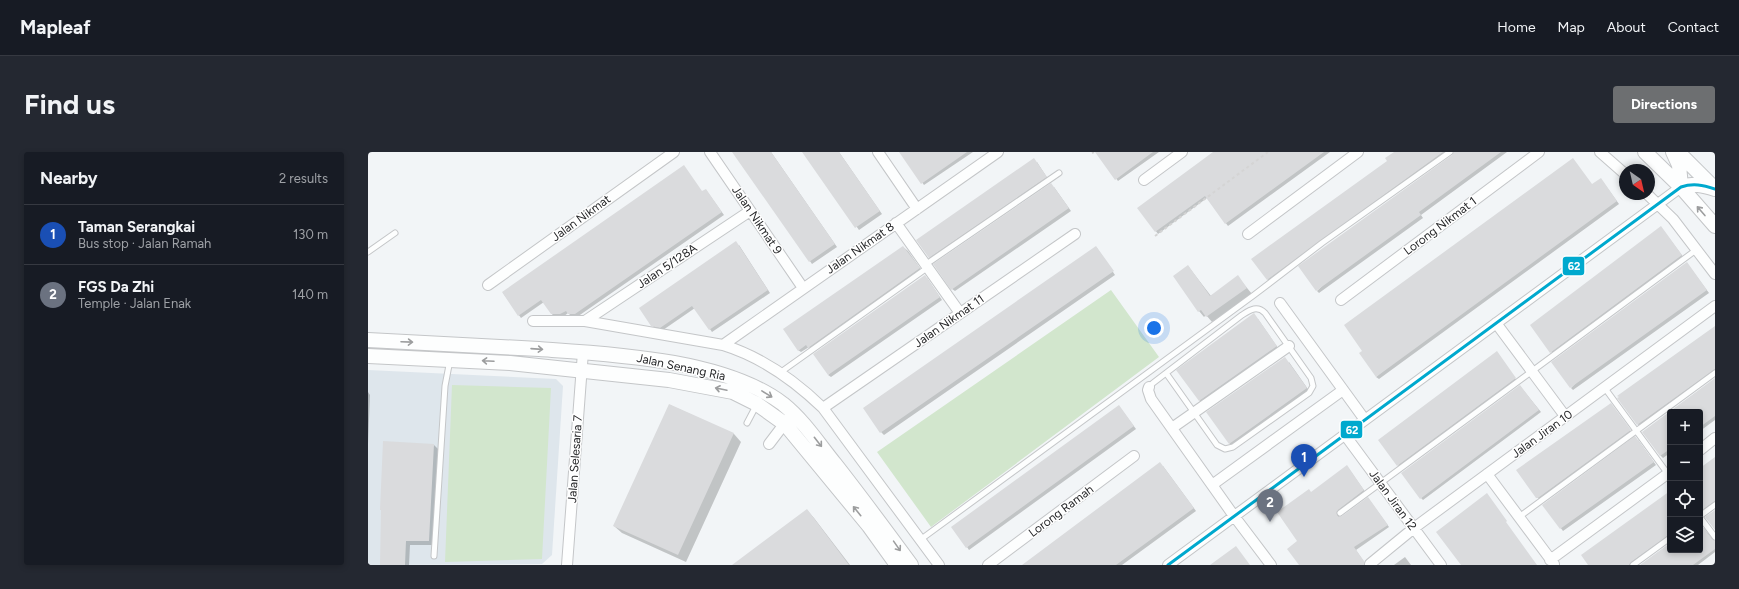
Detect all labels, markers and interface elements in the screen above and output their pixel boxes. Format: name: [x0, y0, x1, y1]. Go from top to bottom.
text: Mapleaf: [20, 16, 91, 39]
text: Home: [1497, 19, 1536, 36]
text: Map: [1558, 19, 1585, 36]
text: About: [1607, 19, 1646, 36]
text: Contact: [1668, 19, 1719, 36]
button: Directions: [1613, 86, 1715, 123]
text: Find us: [24, 87, 115, 121]
north arrow: [1619, 164, 1655, 200]
text: Nearby: [40, 168, 98, 188]
text: 2 results: [279, 171, 328, 186]
street label: Jalan Nikmat 9: [729, 183, 785, 257]
street label: Jalan Nikmat: [549, 192, 614, 244]
street label: Lorong Nikmat 1: [1401, 194, 1479, 258]
one-way arrow: [1697, 206, 1706, 216]
text: Taman Serangkai: [78, 218, 195, 236]
street label: Jalan Nikmat 8: [823, 219, 897, 277]
text: 1: [50, 227, 56, 242]
text: 130 m: [293, 227, 328, 242]
text: Bus stop · Jalan Ramah: [78, 236, 211, 251]
street label: Jalan 5/128A: [634, 241, 700, 291]
line badge: 62: [1562, 256, 1585, 276]
text: 62: [1568, 260, 1580, 273]
text: FGS Da Zhi: [78, 278, 154, 296]
text: 2: [49, 287, 57, 302]
text: 140 m: [292, 287, 328, 302]
street label: Jalan Nikmat 11: [911, 292, 987, 350]
text: Temple · Jalan Enak: [78, 296, 191, 311]
your location: [1144, 318, 1164, 338]
one-way arrow: [400, 338, 413, 346]
one-way arrow: [530, 346, 543, 353]
street label: Jalan Senang Ria: [635, 351, 727, 383]
one-way arrow: [482, 358, 495, 365]
one-way arrow: [715, 385, 728, 393]
one-way arrow: [761, 390, 772, 398]
street label: Jalan Jiran 10: [1509, 407, 1576, 461]
map controls: [1667, 409, 1703, 553]
button: +: [1667, 409, 1703, 445]
street label: Jalan Selesaria 7: [565, 414, 585, 503]
line badge: 62: [1340, 420, 1363, 439]
text: 62: [1346, 424, 1358, 437]
one-way arrow: [814, 437, 822, 448]
pin: 1: [1291, 444, 1317, 477]
button: −: [1667, 445, 1703, 481]
street label: Jalan Jiran 12: [1366, 467, 1420, 533]
button: locate: [1667, 481, 1703, 517]
street label: Lorong Ramah: [1026, 482, 1096, 540]
pin: 2: [1257, 489, 1283, 522]
one-way arrow: [853, 506, 862, 517]
button: layers: [1667, 517, 1703, 553]
one-way arrow: [893, 540, 901, 551]

